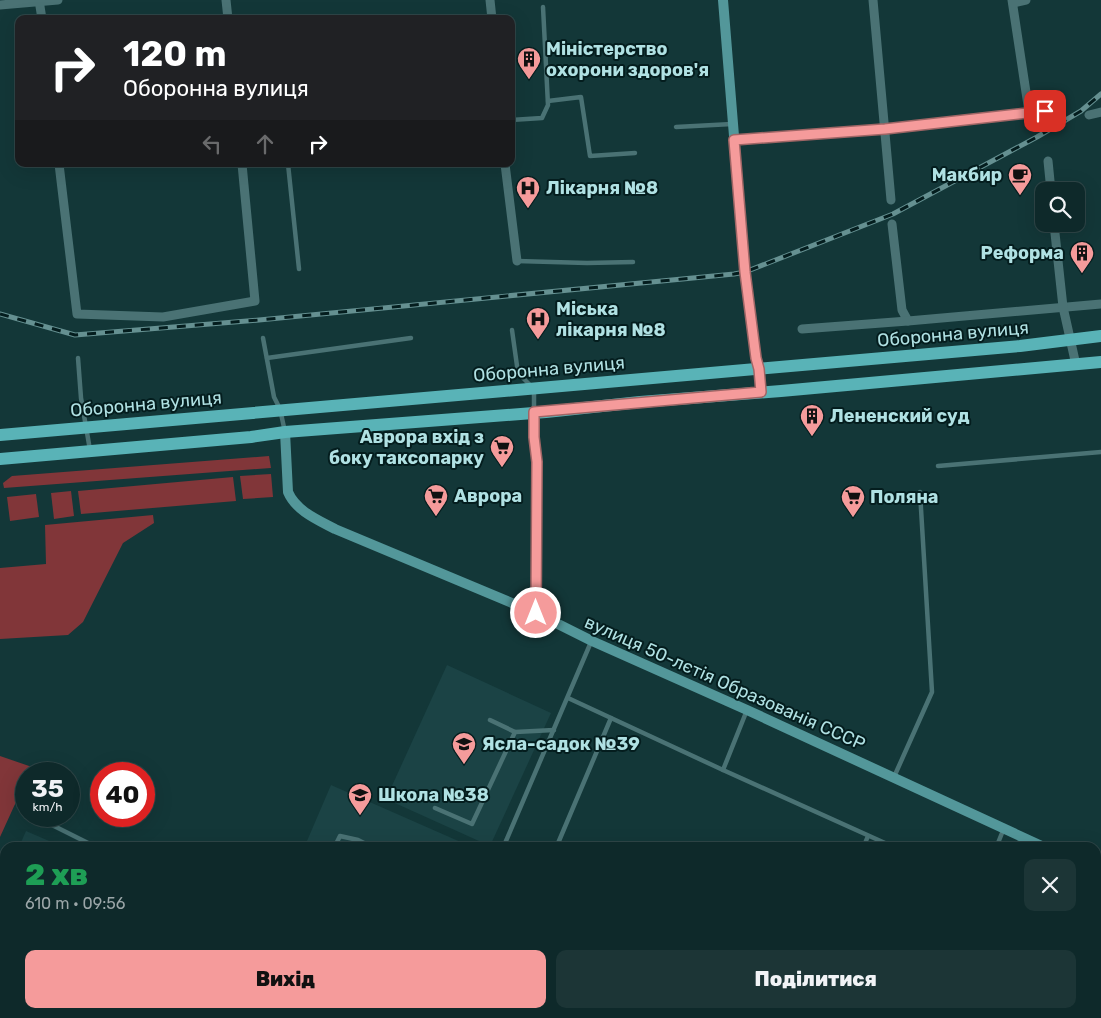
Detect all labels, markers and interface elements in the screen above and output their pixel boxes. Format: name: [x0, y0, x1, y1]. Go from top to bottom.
text: 120 m: [123, 33, 226, 75]
icon: right: [40, 35, 105, 100]
place label: Міністерство охорони здоров'я: [546, 38, 709, 81]
building icon: Міністерство охорони здоров'я: [516, 46, 542, 80]
text: Оборонна вулиця: [123, 75, 309, 102]
pin: [1024, 90, 1066, 132]
icon: arrive: [1031, 97, 1059, 125]
icon: left: [198, 130, 226, 158]
icon: ahead: [251, 130, 279, 158]
icon: right: [304, 130, 332, 158]
cafe icon: Макбир: [1007, 162, 1033, 196]
place label: Макбир: [932, 164, 1002, 186]
hospital icon: Лікарня №8: [515, 175, 541, 209]
place label: Лікарня №8: [546, 177, 658, 199]
map controls: [1035, 182, 1085, 232]
button: search: [1035, 182, 1085, 232]
building icon: Реформа: [1069, 240, 1095, 274]
place label: Реформа: [981, 242, 1064, 264]
place label: Міська лікарня №8: [556, 298, 666, 341]
hospital icon: Міська лікарня №8: [525, 306, 551, 340]
street label: Оборонна вулиця: [876, 316, 1030, 352]
street label: Оборонна вулиця: [472, 351, 626, 387]
street label: Оборонна вулиця: [69, 386, 223, 422]
building icon: Лененский суд: [799, 403, 825, 437]
place label: Лененский суд: [830, 405, 970, 427]
place label: Аврора вхід з боку таксопарку: [329, 426, 484, 469]
supermarket icon: Аврора вхід з боку таксопарку: [489, 434, 515, 468]
supermarket icon: Аврора: [423, 483, 449, 517]
supermarket icon: Поляна: [840, 484, 866, 518]
place label: Аврора: [454, 485, 522, 507]
place label: Поляна: [870, 486, 939, 508]
position arrow: [509, 586, 561, 638]
street label: вулиця 50-лєтія Образованія СССР: [581, 611, 869, 755]
school or university icon: Ясла-садок №39: [451, 731, 477, 765]
place label: Ясла-садок №39: [482, 733, 640, 755]
speed limit sign: 40: [90, 762, 155, 827]
text: 35: [31, 774, 64, 803]
school or university icon: Школа №38: [347, 782, 373, 816]
place label: Школа №38: [378, 784, 489, 806]
text: km/h: [33, 800, 62, 814]
text: 2 хв: [25, 857, 88, 893]
button: close: [1024, 859, 1076, 911]
text: 610 m · 09:56: [25, 894, 125, 913]
button: Вихід: [25, 950, 546, 1008]
button: Поділитися: [556, 950, 1076, 1008]

